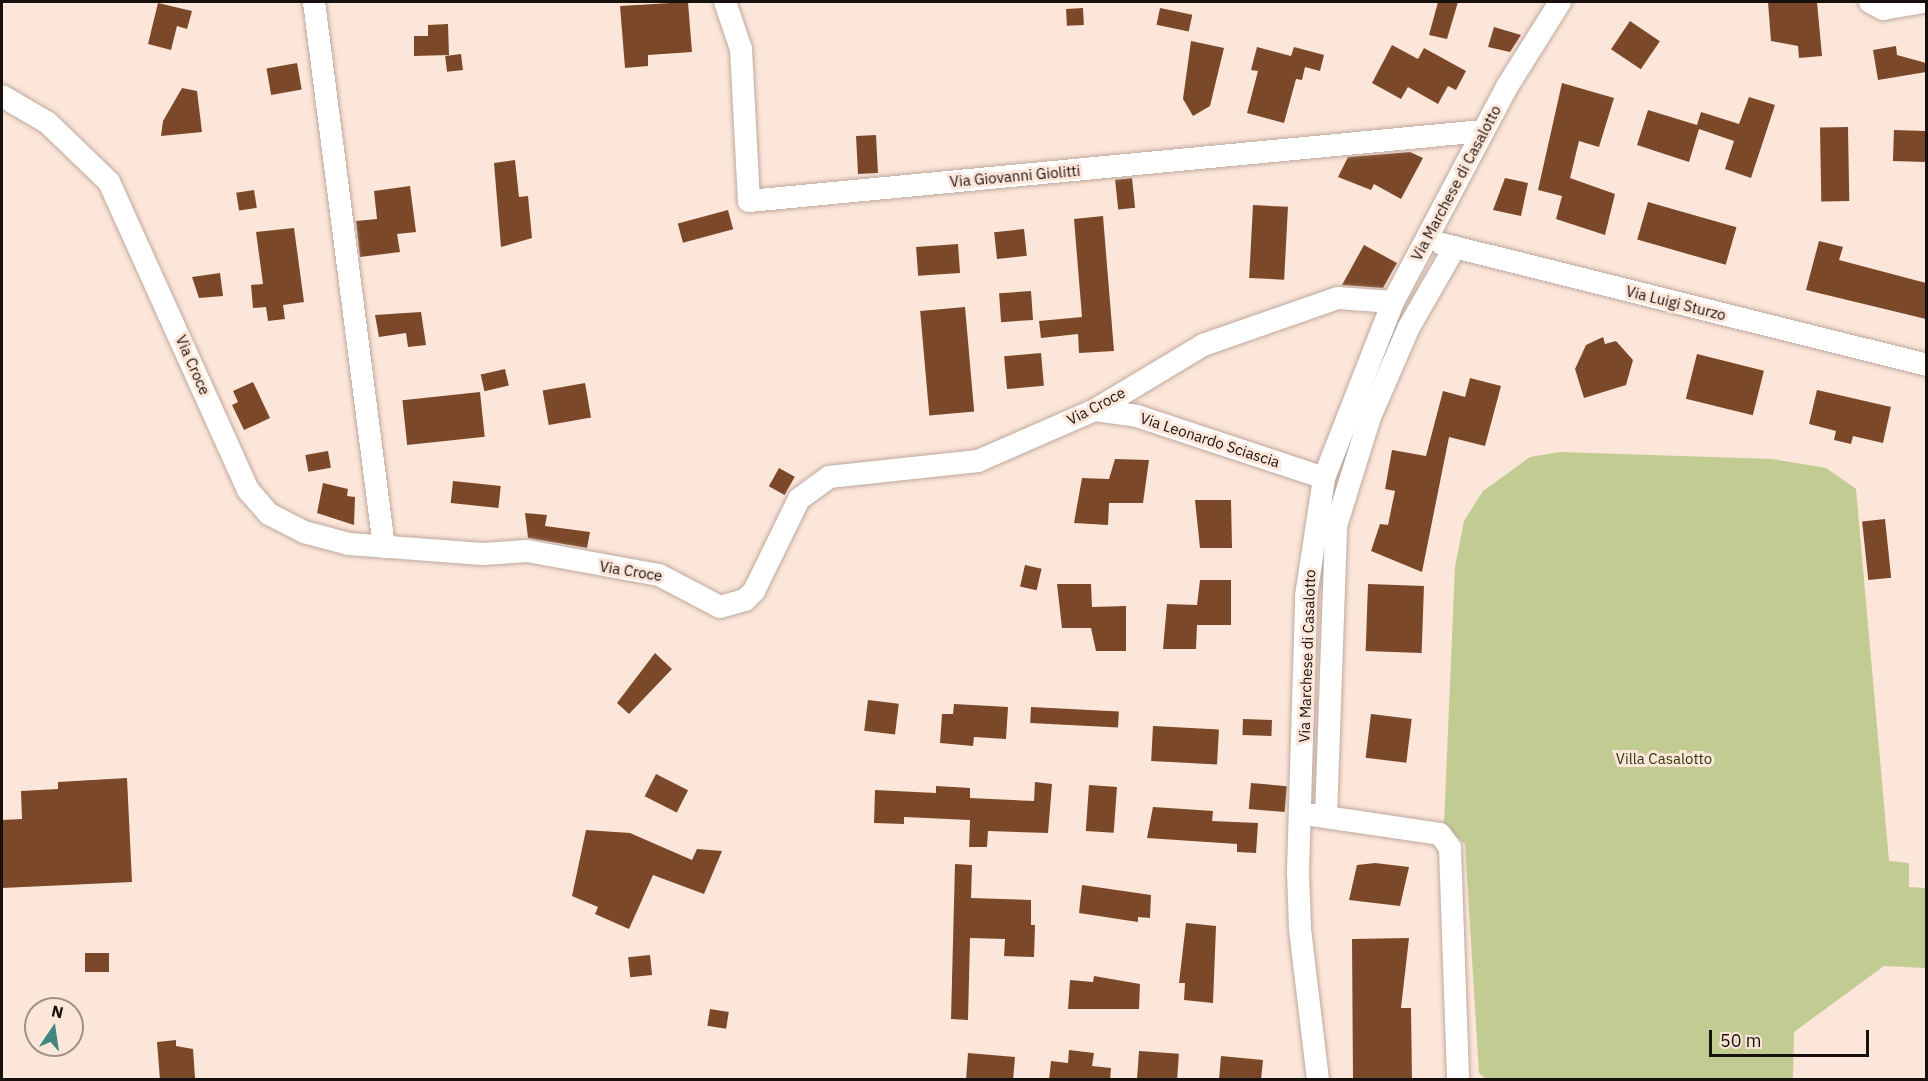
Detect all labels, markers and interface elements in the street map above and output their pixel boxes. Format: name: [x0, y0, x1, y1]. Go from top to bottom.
street label: Via Marchese di Casalotto: [1407, 102, 1505, 264]
street label: Via Giovanni Giolitti: [949, 161, 1081, 191]
street label: Via Luigi Sturzo: [1624, 282, 1728, 324]
street label: Via Croce: [172, 332, 214, 398]
street label: Via Croce: [1064, 383, 1128, 429]
street label: Via Leonardo Sciascia: [1138, 409, 1282, 471]
street label: Via Croce: [598, 557, 664, 585]
street label: Via Marchese di Casalotto: [1295, 569, 1319, 743]
park label: Villa Casalotto: [1616, 750, 1712, 768]
north arrow: [24, 997, 84, 1057]
text: N: [50, 1000, 65, 1022]
scale bar: [1712, 1018, 1872, 1056]
text: 50 m: [1720, 1029, 1762, 1052]

